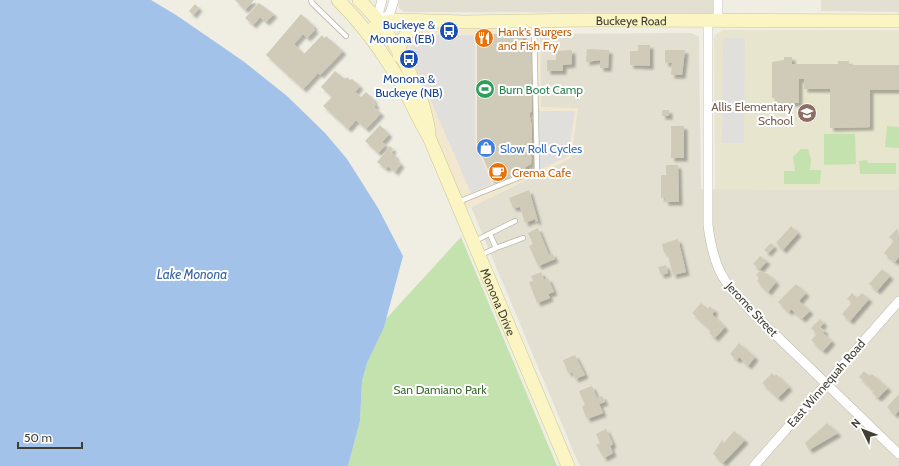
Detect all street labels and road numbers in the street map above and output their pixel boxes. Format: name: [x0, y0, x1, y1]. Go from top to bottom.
street label: Buckeye Road: [596, 13, 667, 28]
street label: Monona Drive: [478, 266, 519, 338]
street label: Jerome Street: [722, 278, 781, 340]
street label: East Winnequah Road: [784, 336, 868, 430]

